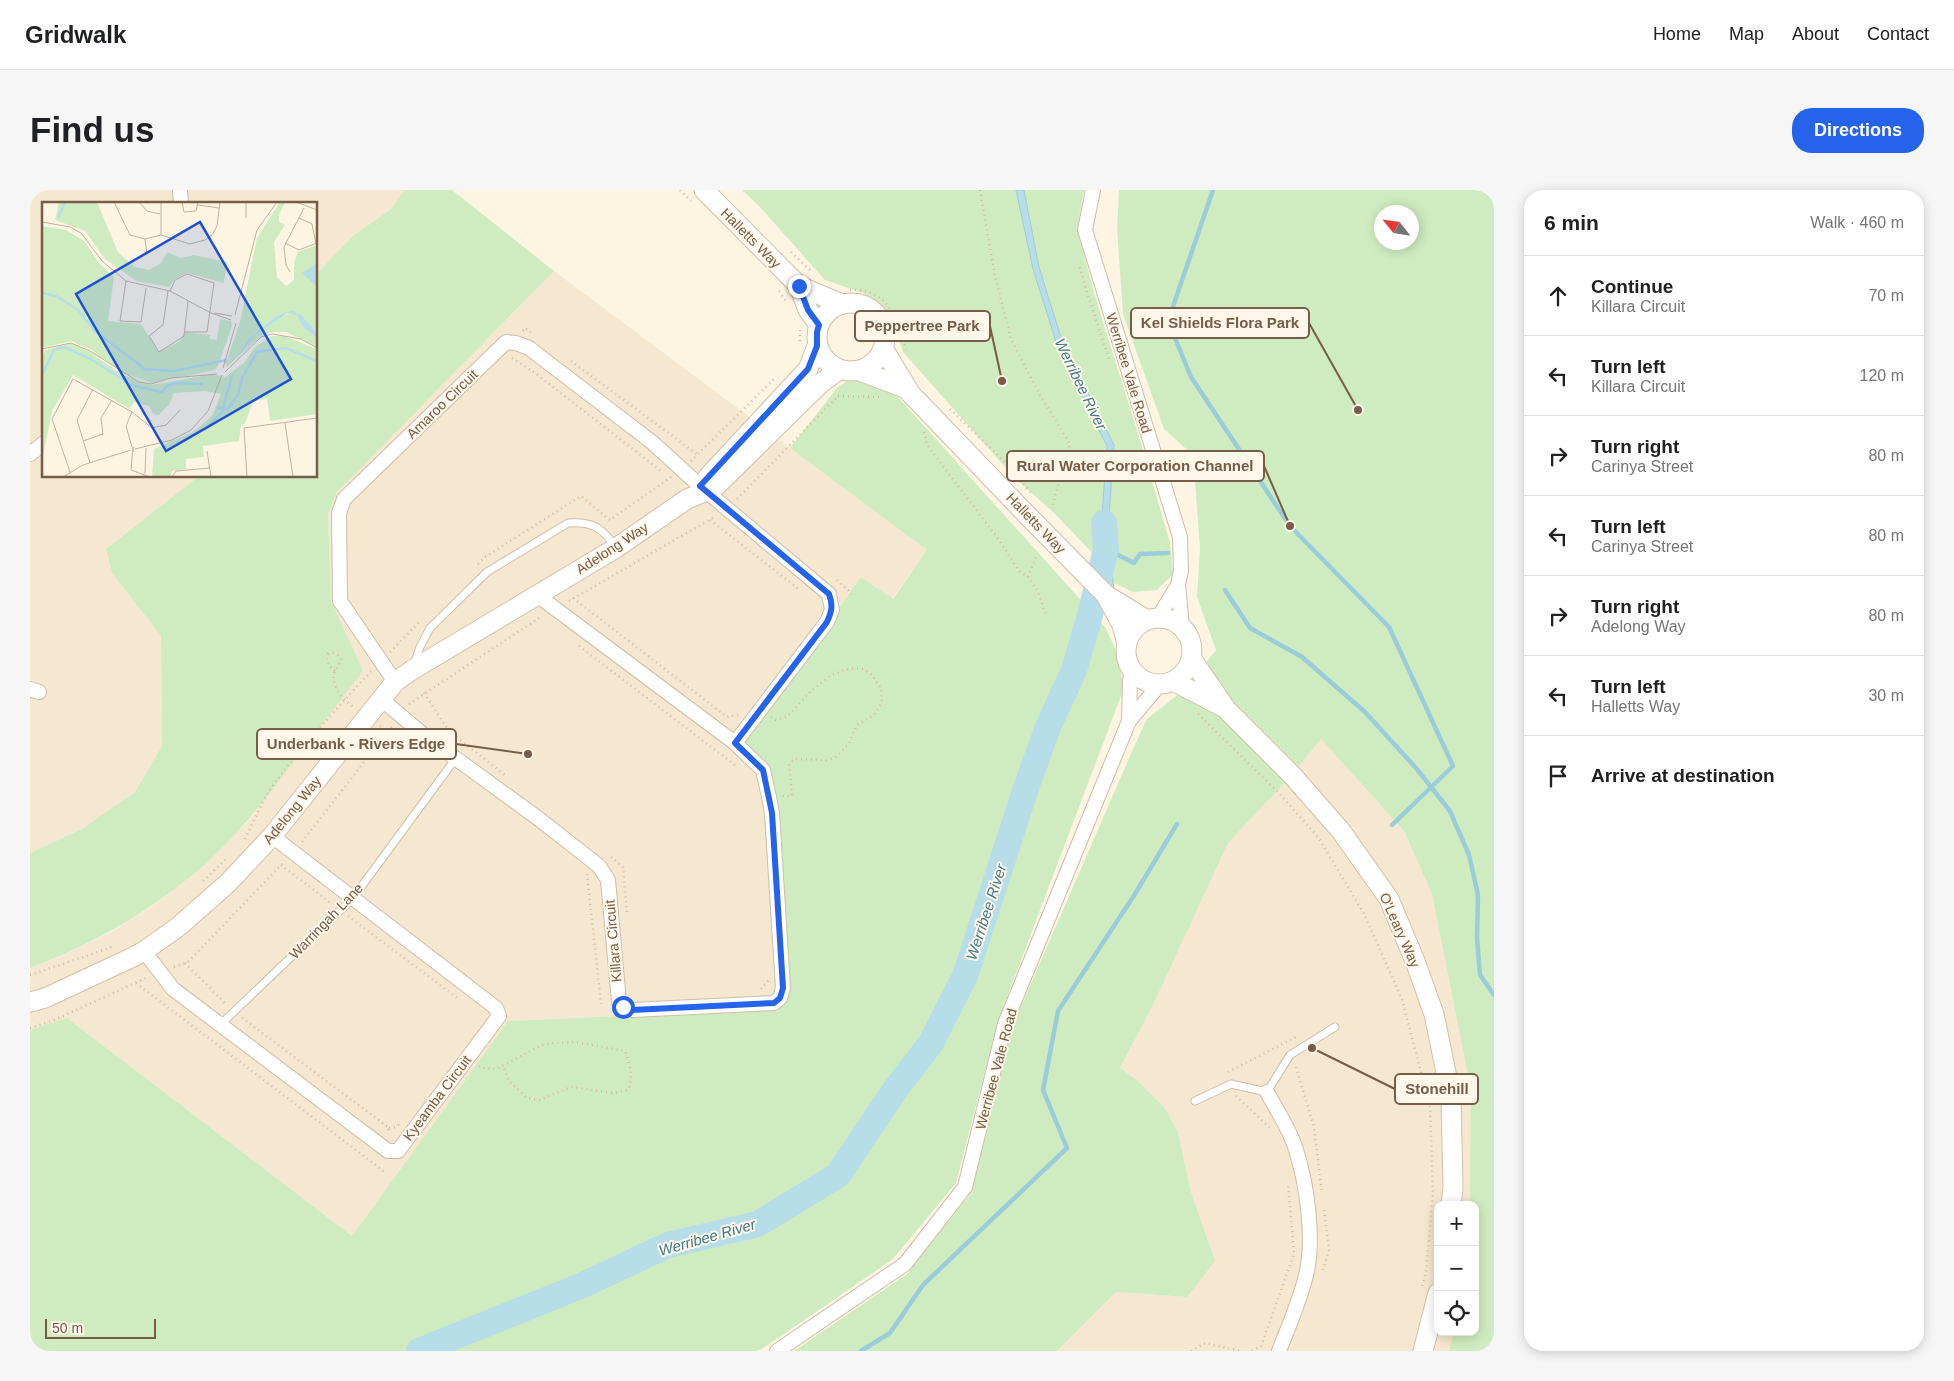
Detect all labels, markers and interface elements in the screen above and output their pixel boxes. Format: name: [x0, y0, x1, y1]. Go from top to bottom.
text: Gridwalk: [25, 21, 126, 48]
text: Home: [1653, 24, 1701, 44]
text: Map: [1729, 24, 1764, 44]
text: About: [1792, 24, 1839, 44]
text: Contact: [1867, 24, 1929, 44]
button: Directions: [1792, 108, 1924, 153]
text: Find us: [30, 110, 154, 149]
inset map: [42, 202, 318, 478]
street label: Halletts Way: [718, 205, 784, 271]
north arrow: [1374, 205, 1419, 250]
text: 6 min: [1544, 211, 1599, 234]
text: Walk · 460 m: [1810, 214, 1904, 231]
route end: [788, 275, 811, 298]
text: Continue: [1591, 276, 1673, 297]
icon: ahead: [1544, 282, 1572, 310]
text: 70 m: [1868, 287, 1904, 304]
text: Killara Circuit: [1591, 298, 1685, 315]
callout: Kel Shields Flora Park: [1131, 308, 1309, 338]
callout: Peppertree Park: [855, 311, 990, 341]
street label: Werribee Vale Road: [1103, 311, 1155, 435]
text: Kel Shields Flora Park: [1141, 314, 1300, 331]
text: Peppertree Park: [864, 317, 980, 334]
water label: Werribee River: [1051, 335, 1111, 433]
text: Turn left: [1591, 356, 1666, 377]
icon: left: [1544, 362, 1572, 390]
street label: Amaroo Circuit: [403, 366, 481, 442]
text: 120 m: [1860, 367, 1904, 384]
text: Killara Circuit: [1591, 378, 1685, 395]
text: Turn right: [1591, 436, 1679, 457]
icon: right: [1544, 442, 1572, 470]
text: 80 m: [1868, 447, 1904, 464]
callout: Rural Water Corporation Channel: [1007, 451, 1264, 481]
text: Rural Water Corporation Channel: [1017, 457, 1253, 474]
text: Carinya Street: [1591, 458, 1693, 475]
street label: Halletts Way: [1003, 489, 1069, 557]
text: Turn left: [1591, 516, 1666, 537]
street label: Adelong Way: [573, 519, 651, 577]
icon: left: [1544, 522, 1572, 550]
text: 80 m: [1868, 527, 1904, 544]
text: Carinya Street: [1591, 538, 1693, 555]
text: Turn right: [1591, 596, 1679, 617]
icon: right: [1544, 602, 1572, 630]
text: 80 m: [1868, 607, 1904, 624]
text: Adelong Way: [1591, 618, 1686, 635]
text: Turn left: [1591, 676, 1666, 697]
icon: left: [1544, 682, 1572, 710]
text: 30 m: [1868, 687, 1904, 704]
text: Halletts Way: [1591, 698, 1680, 715]
callout: Underbank - Rivers Edge: [257, 729, 456, 759]
text: Underbank - Rivers Edge: [267, 735, 445, 752]
icon: arrive: [1544, 762, 1572, 790]
text: Arrive at destination: [1591, 765, 1775, 786]
street label: Adelong Way: [260, 773, 324, 847]
water label: Werribee River: [963, 861, 1010, 962]
street label: Warringah Lane: [286, 880, 366, 962]
street label: O'Leary Way: [1376, 890, 1424, 970]
street label: Killara Circuit: [601, 899, 625, 983]
route start: [612, 996, 635, 1019]
street label: Werribee Vale Road: [972, 1007, 1020, 1131]
street label: Kyeamba Circuit: [400, 1052, 474, 1144]
callout: Stonehill: [1395, 1074, 1478, 1104]
text: Stonehill: [1405, 1080, 1469, 1097]
map controls: [1434, 1201, 1479, 1336]
button: +: [1434, 1201, 1479, 1246]
water label: Werribee River: [657, 1215, 758, 1259]
button: −: [1434, 1246, 1479, 1291]
button: locate: [1434, 1291, 1479, 1336]
scale bar: [45, 1316, 156, 1339]
text: 50 m: [52, 1320, 83, 1336]

